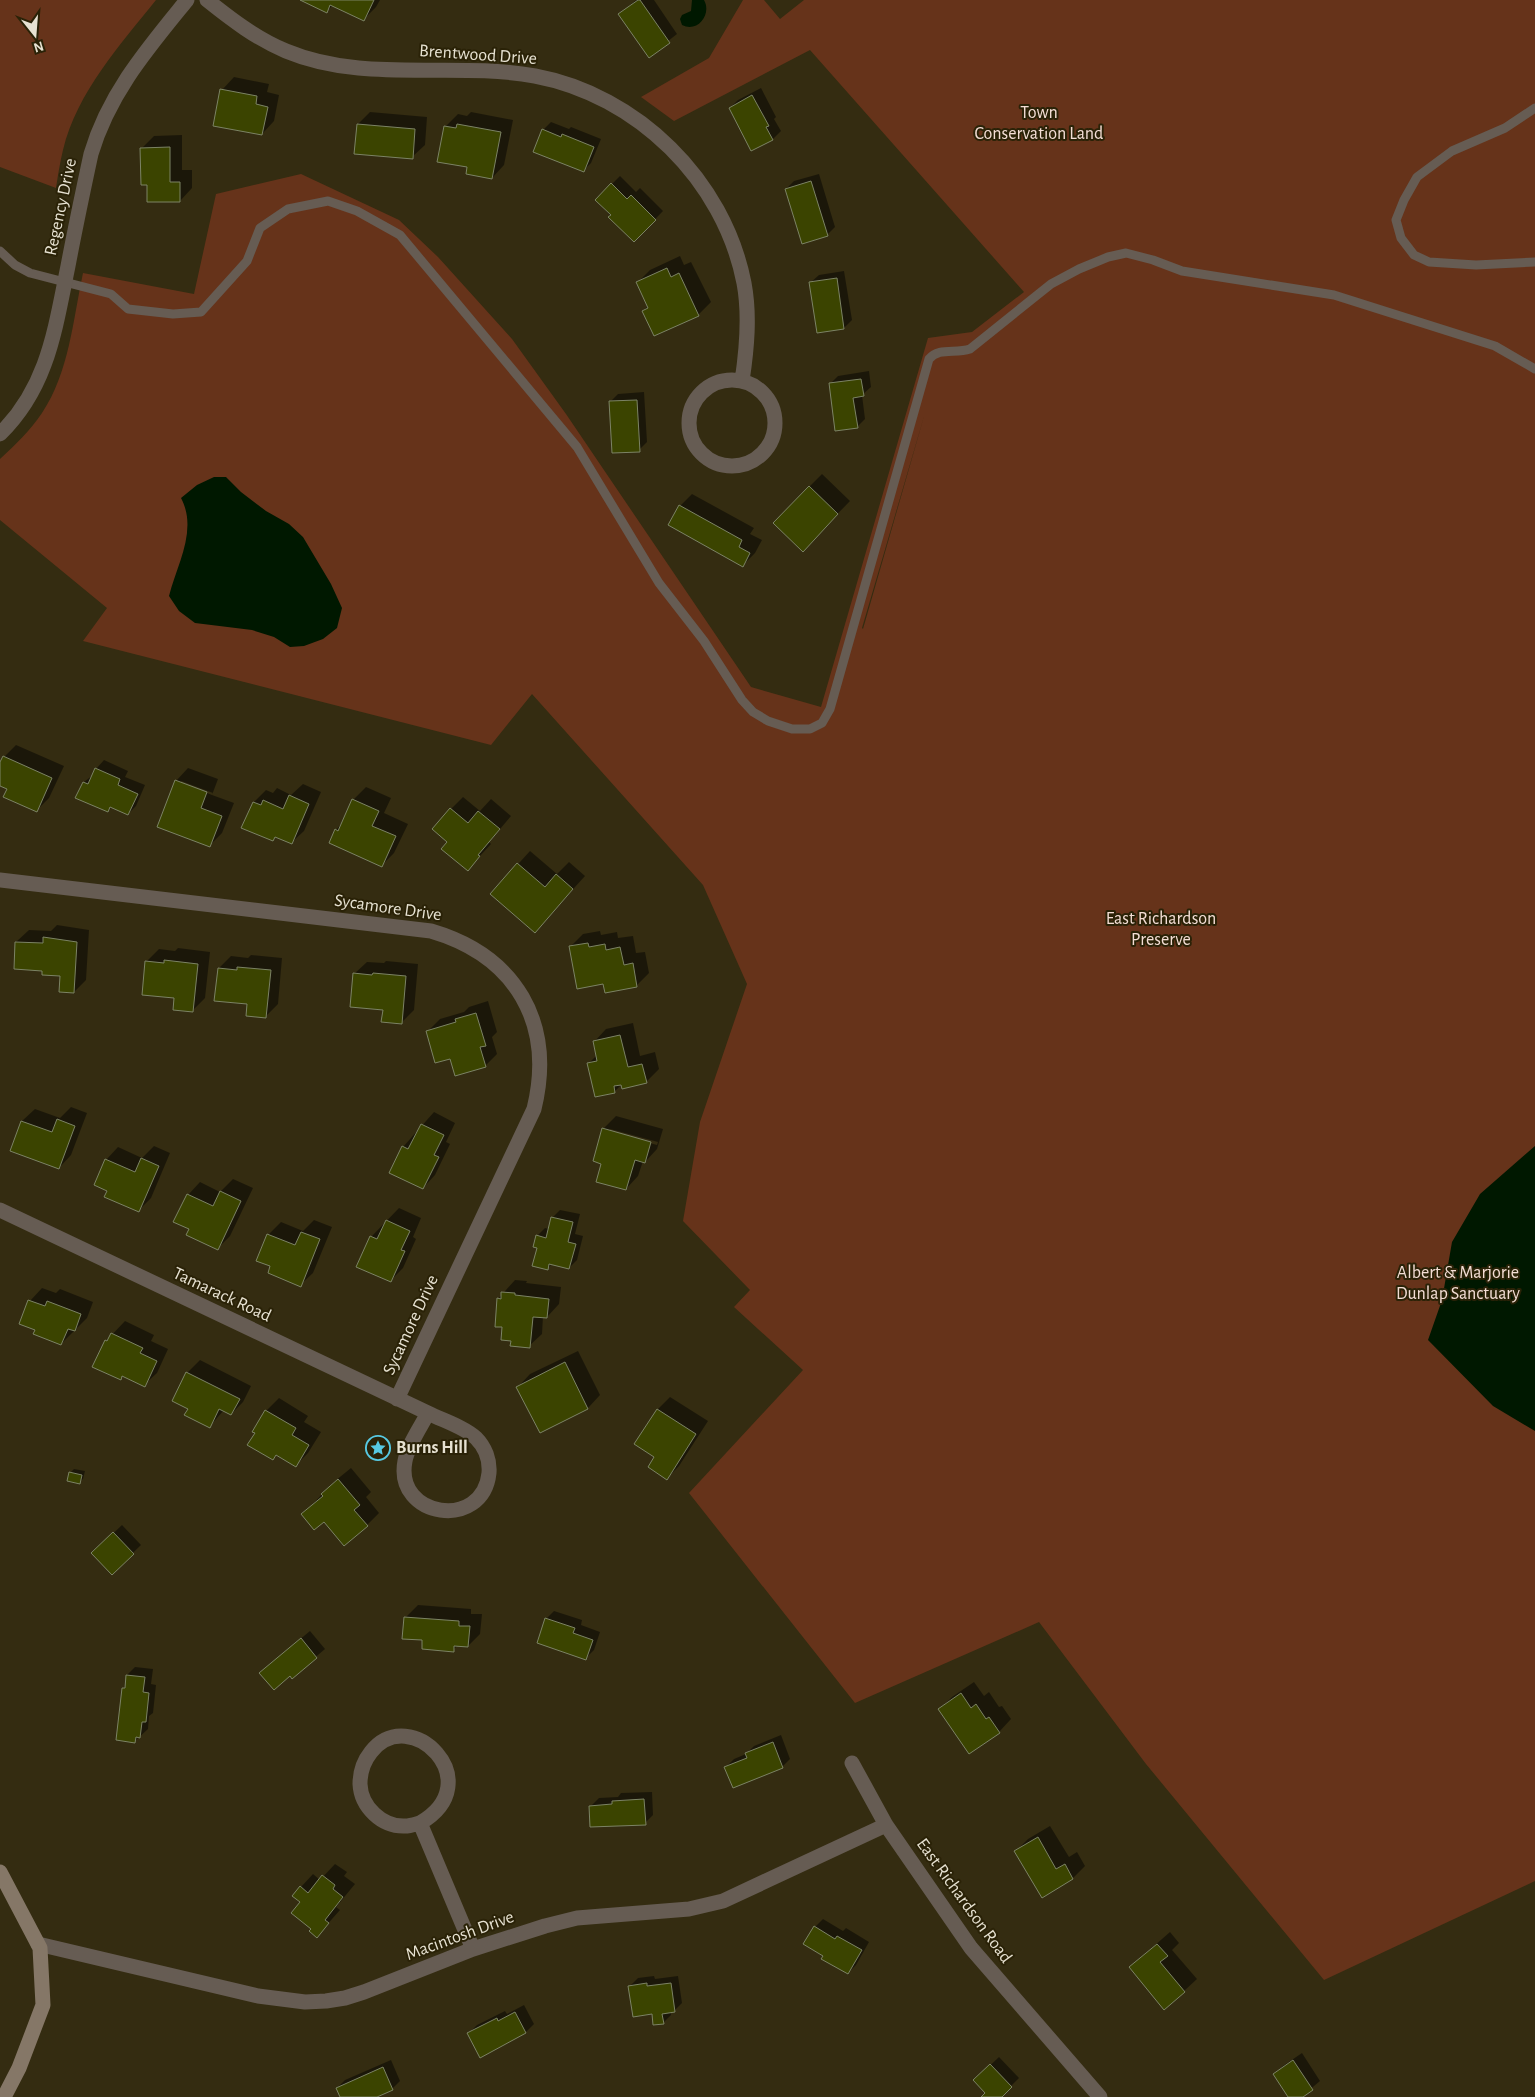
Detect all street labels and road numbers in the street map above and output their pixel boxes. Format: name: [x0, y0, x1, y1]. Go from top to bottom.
street label: Brentwood Drive: [419, 42, 537, 68]
street label: Regency Drive: [42, 157, 80, 257]
street label: Sycamore Drive: [333, 892, 443, 924]
street label: Tamarack Road: [170, 1264, 274, 1326]
street label: Sycamore Drive: [380, 1272, 442, 1378]
street label: East Richardson Road: [913, 1835, 1015, 1967]
street label: Macintosh Drive: [404, 1908, 516, 1964]

